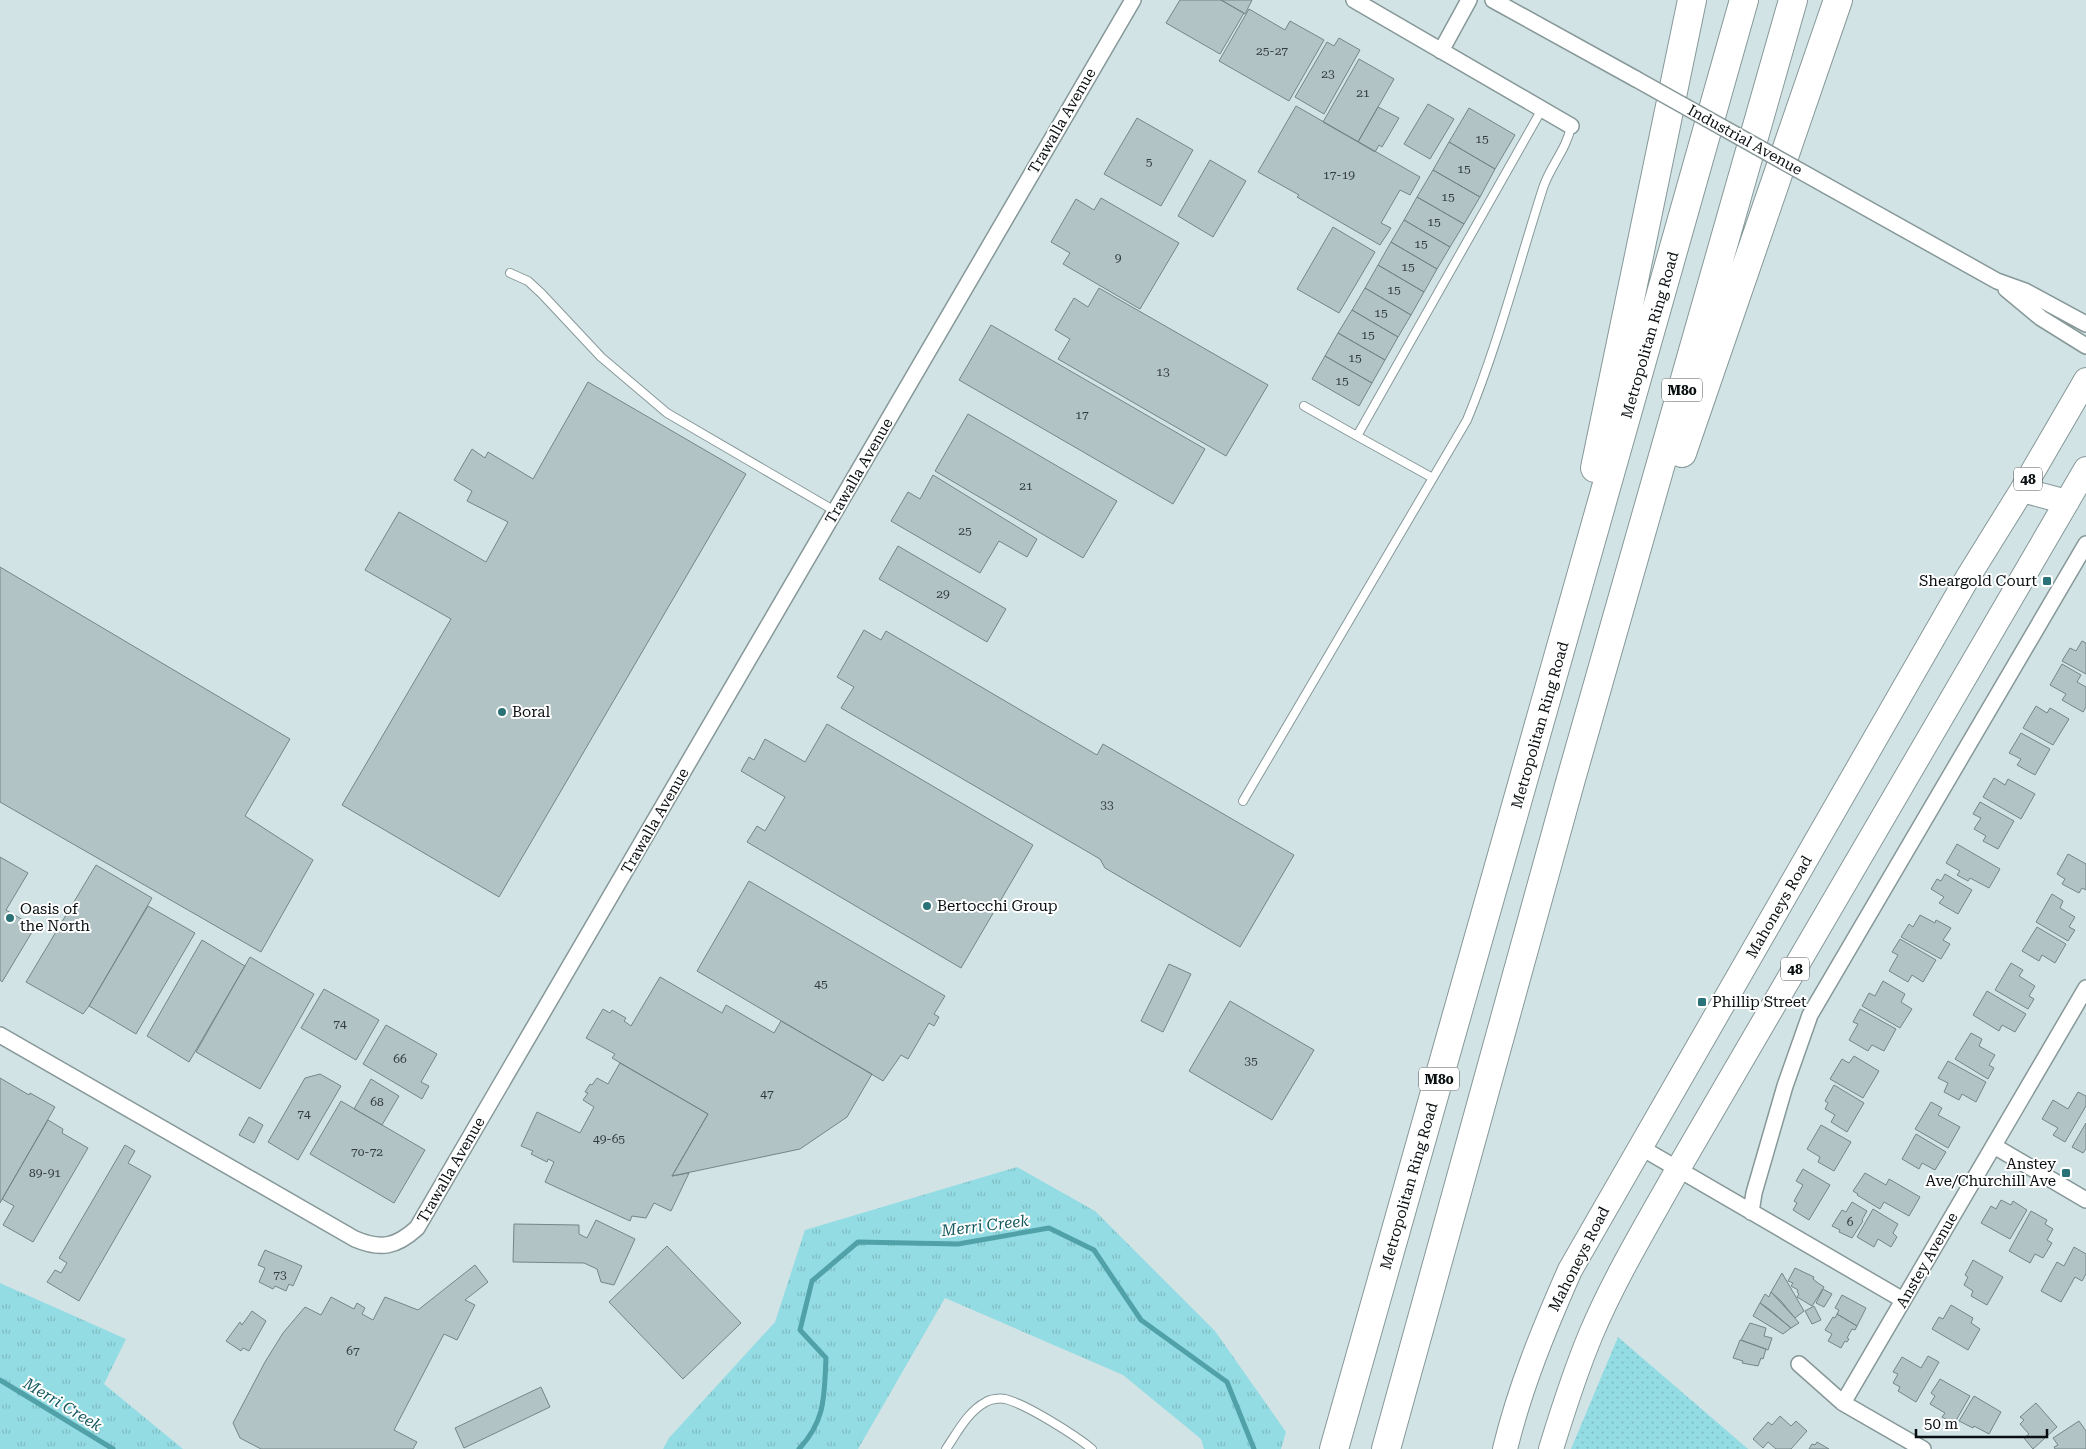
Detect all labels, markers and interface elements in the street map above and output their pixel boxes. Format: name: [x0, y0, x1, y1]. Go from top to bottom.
house number: 25-27: [1256, 44, 1288, 58]
street label: Trawalla Avenue: [1024, 65, 1100, 177]
house number: 23: [1321, 67, 1335, 81]
house number: 21: [1356, 86, 1370, 100]
street label: Industrial Avenue: [1685, 101, 1805, 179]
house number: 15: [1475, 132, 1489, 146]
house number: 5: [1146, 155, 1153, 169]
house number: 15: [1457, 162, 1471, 176]
house number: 17-19: [1323, 168, 1355, 182]
house number: 15: [1441, 190, 1455, 204]
house number: 15: [1427, 215, 1441, 229]
house number: 15: [1414, 237, 1428, 251]
street label: Metropolitan Ring Road: [1618, 249, 1683, 421]
house number: 9: [1115, 251, 1122, 265]
house number: 15: [1401, 260, 1415, 274]
house number: 15: [1387, 283, 1401, 297]
house number: 15: [1374, 306, 1388, 320]
house number: 15: [1361, 328, 1375, 342]
house number: 15: [1348, 351, 1362, 365]
house number: 13: [1156, 365, 1170, 379]
house number: 15: [1335, 374, 1349, 388]
road number: M80: [1662, 378, 1702, 402]
house number: 17: [1075, 408, 1089, 422]
street label: Trawalla Avenue: [821, 415, 897, 527]
road number: 48: [2014, 468, 2042, 490]
house number: 21: [1019, 479, 1033, 493]
house number: 25: [958, 524, 972, 538]
place label: Sheargold Court: [1919, 572, 2037, 590]
marker: Sheargold Court: [2041, 575, 2053, 587]
house number: 29: [936, 587, 950, 601]
street label: Metropolitan Ring Road: [1508, 639, 1573, 811]
place label: Boral: [512, 703, 550, 721]
marker: Boral: [496, 706, 508, 718]
street label: Trawalla Avenue: [617, 765, 693, 877]
house number: 33: [1100, 798, 1114, 812]
street label: Mahoneys Road: [1742, 852, 1816, 961]
place label: Bertocchi Group: [937, 897, 1058, 915]
place label: Oasis of the North: [20, 900, 90, 935]
marker: Bertocchi Group: [921, 900, 933, 912]
marker: Oasis of the North: [4, 912, 16, 924]
road number: 48: [1781, 958, 1809, 981]
house number: 45: [814, 977, 828, 991]
place label: Phillip Street: [1712, 993, 1807, 1011]
marker: Phillip Street: [1696, 996, 1708, 1008]
house number: 74: [333, 1017, 347, 1031]
house number: 66: [393, 1052, 407, 1066]
house number: 35: [1244, 1054, 1258, 1068]
road number: M80: [1419, 1068, 1459, 1090]
house number: 47: [760, 1087, 774, 1101]
house number: 68: [370, 1095, 384, 1109]
street label: Metropolitan Ring Road: [1377, 1100, 1442, 1272]
house number: 74: [297, 1107, 311, 1121]
street label: Trawalla Avenue: [413, 1114, 489, 1226]
house number: 49-65: [593, 1132, 625, 1146]
house number: 70-72: [351, 1145, 383, 1159]
place label: Anstey Ave/Churchill Ave: [1925, 1155, 2056, 1190]
house number: 89-91: [29, 1166, 61, 1180]
marker: Anstey Ave/Churchill Ave: [2060, 1167, 2072, 1179]
street label: Mahoneys Road: [1545, 1203, 1613, 1315]
street label: Anstey Avenue: [1892, 1209, 1962, 1311]
water label: Merri Creek: [939, 1211, 1030, 1240]
house number: 6: [1847, 1215, 1854, 1229]
house number: 73: [273, 1268, 287, 1282]
house number: 67: [346, 1344, 360, 1358]
water label: Merri Creek: [19, 1373, 106, 1435]
scale bar: [1916, 1406, 2047, 1438]
text: 50 m: [1924, 1415, 1959, 1433]

